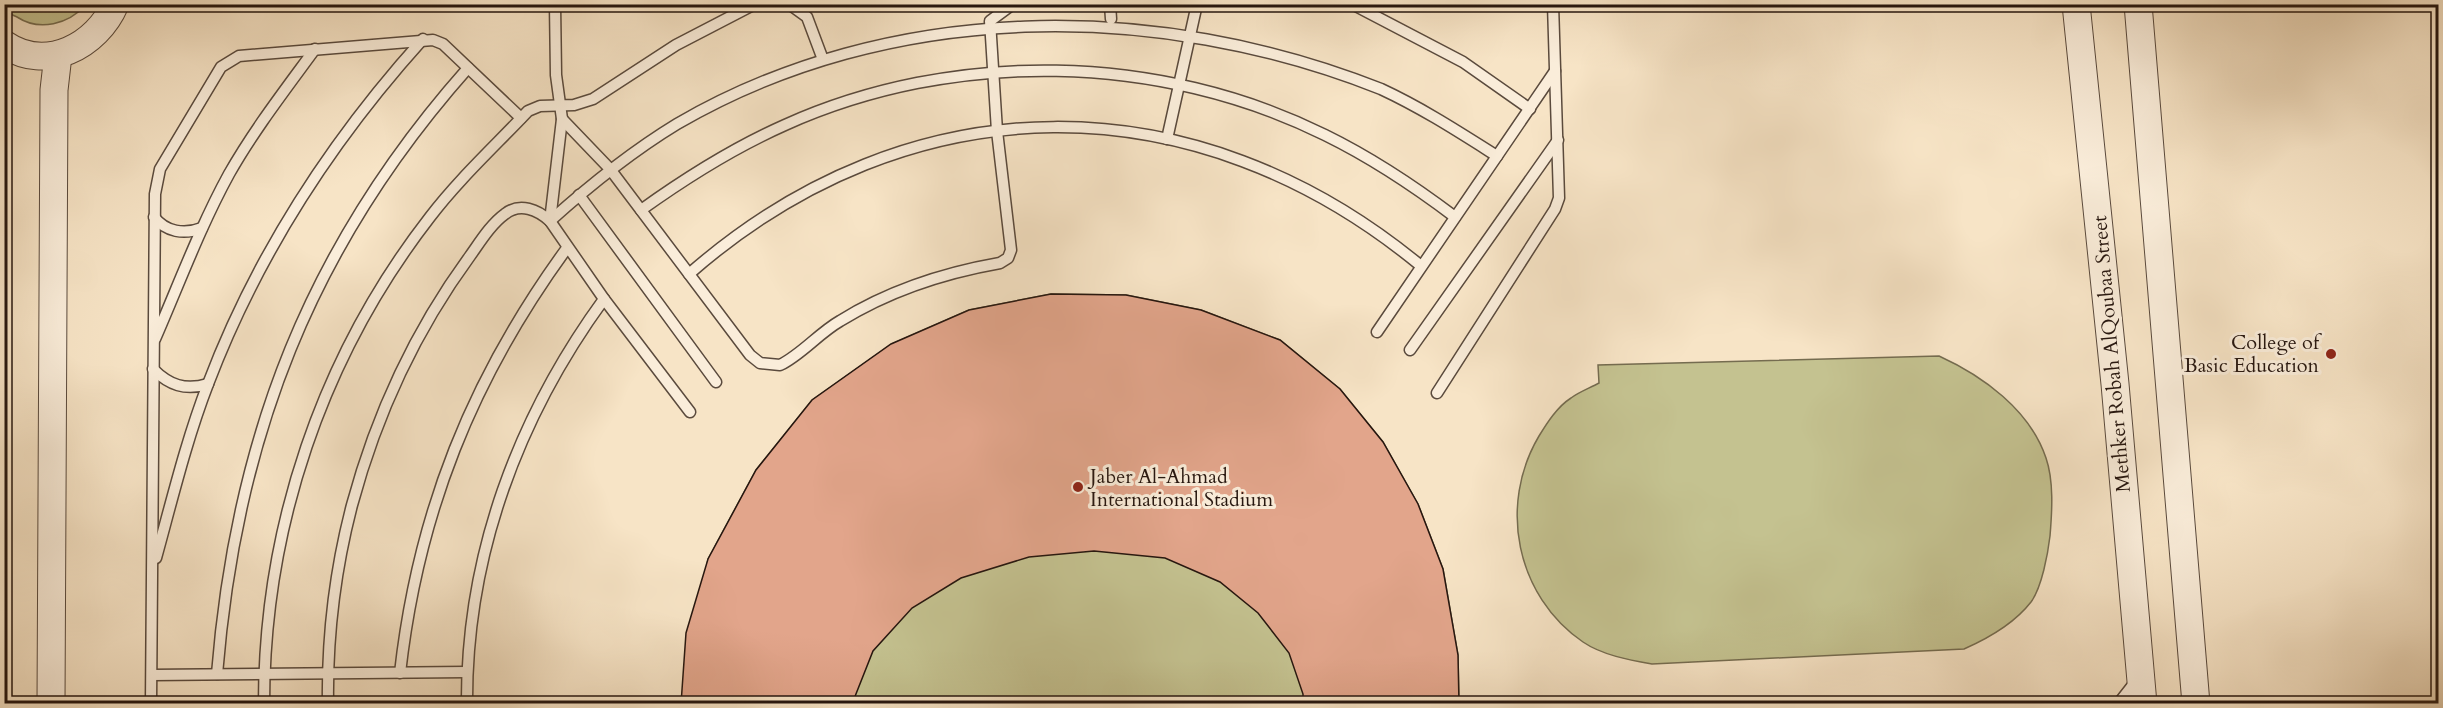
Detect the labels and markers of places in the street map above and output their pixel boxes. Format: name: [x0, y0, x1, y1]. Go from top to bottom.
place label: College of Basic Education: [2184, 329, 2322, 379]
marker: College of Basic Education: [2324, 347, 2338, 361]
place label: Jaber Al-Ahmad International Stadium: [1087, 463, 1273, 513]
marker: Jaber Al-Ahmad International Stadium: [1071, 480, 1085, 494]

